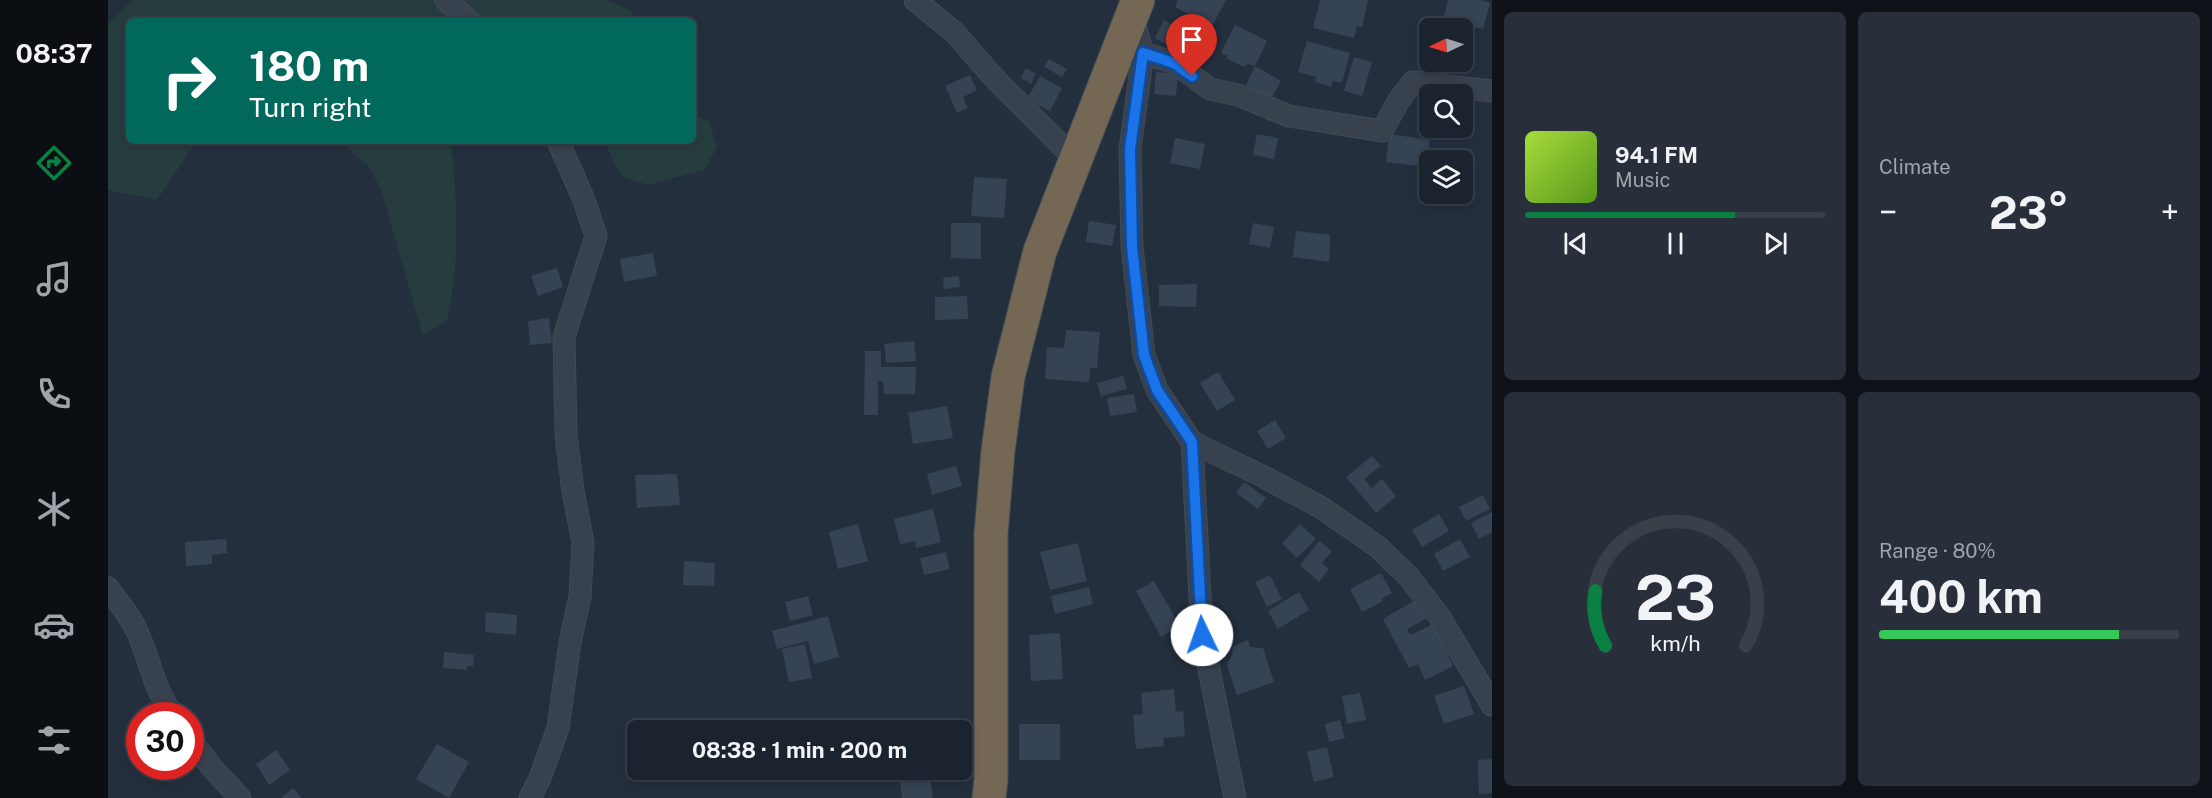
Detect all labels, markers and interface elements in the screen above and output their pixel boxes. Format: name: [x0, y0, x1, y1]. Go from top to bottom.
pin: [1166, 14, 1217, 76]
north arrow: [1419, 18, 1473, 72]
map controls: [1419, 18, 1473, 204]
icon: arrive: [1175, 23, 1208, 56]
text: 08:37: [15, 37, 93, 69]
text: 180 m: [249, 41, 369, 90]
icon: right: [150, 42, 228, 120]
button: search: [1419, 84, 1473, 138]
text: Turn right: [249, 91, 372, 123]
icon: directions: [33, 142, 75, 184]
text: 94.1 FM: [1615, 142, 1698, 168]
button: layers: [1419, 150, 1473, 204]
text: Climate: [1879, 155, 1951, 179]
text: Music: [1615, 168, 1670, 192]
text: 23°: [1989, 186, 2069, 239]
text: −: [1879, 193, 1897, 231]
text: +: [2161, 193, 2179, 231]
icon: previous: [1559, 227, 1592, 260]
icon: pause: [1659, 227, 1692, 260]
icon: next: [1759, 227, 1792, 260]
icon: music: [33, 258, 75, 300]
icon: phone: [33, 373, 75, 415]
icon: climate: [33, 488, 75, 530]
text: Range · 80%: [1879, 539, 1996, 563]
text: 23: [1634, 561, 1716, 634]
text: 400 km: [1879, 570, 2043, 623]
position arrow: [1170, 603, 1234, 667]
icon: car: [33, 604, 75, 646]
text: km/h: [1650, 631, 1700, 656]
speed limit sign: 30: [126, 702, 204, 780]
icon: filters: [33, 719, 75, 761]
text: 08:38 · 1 min · 200 m: [692, 737, 907, 763]

